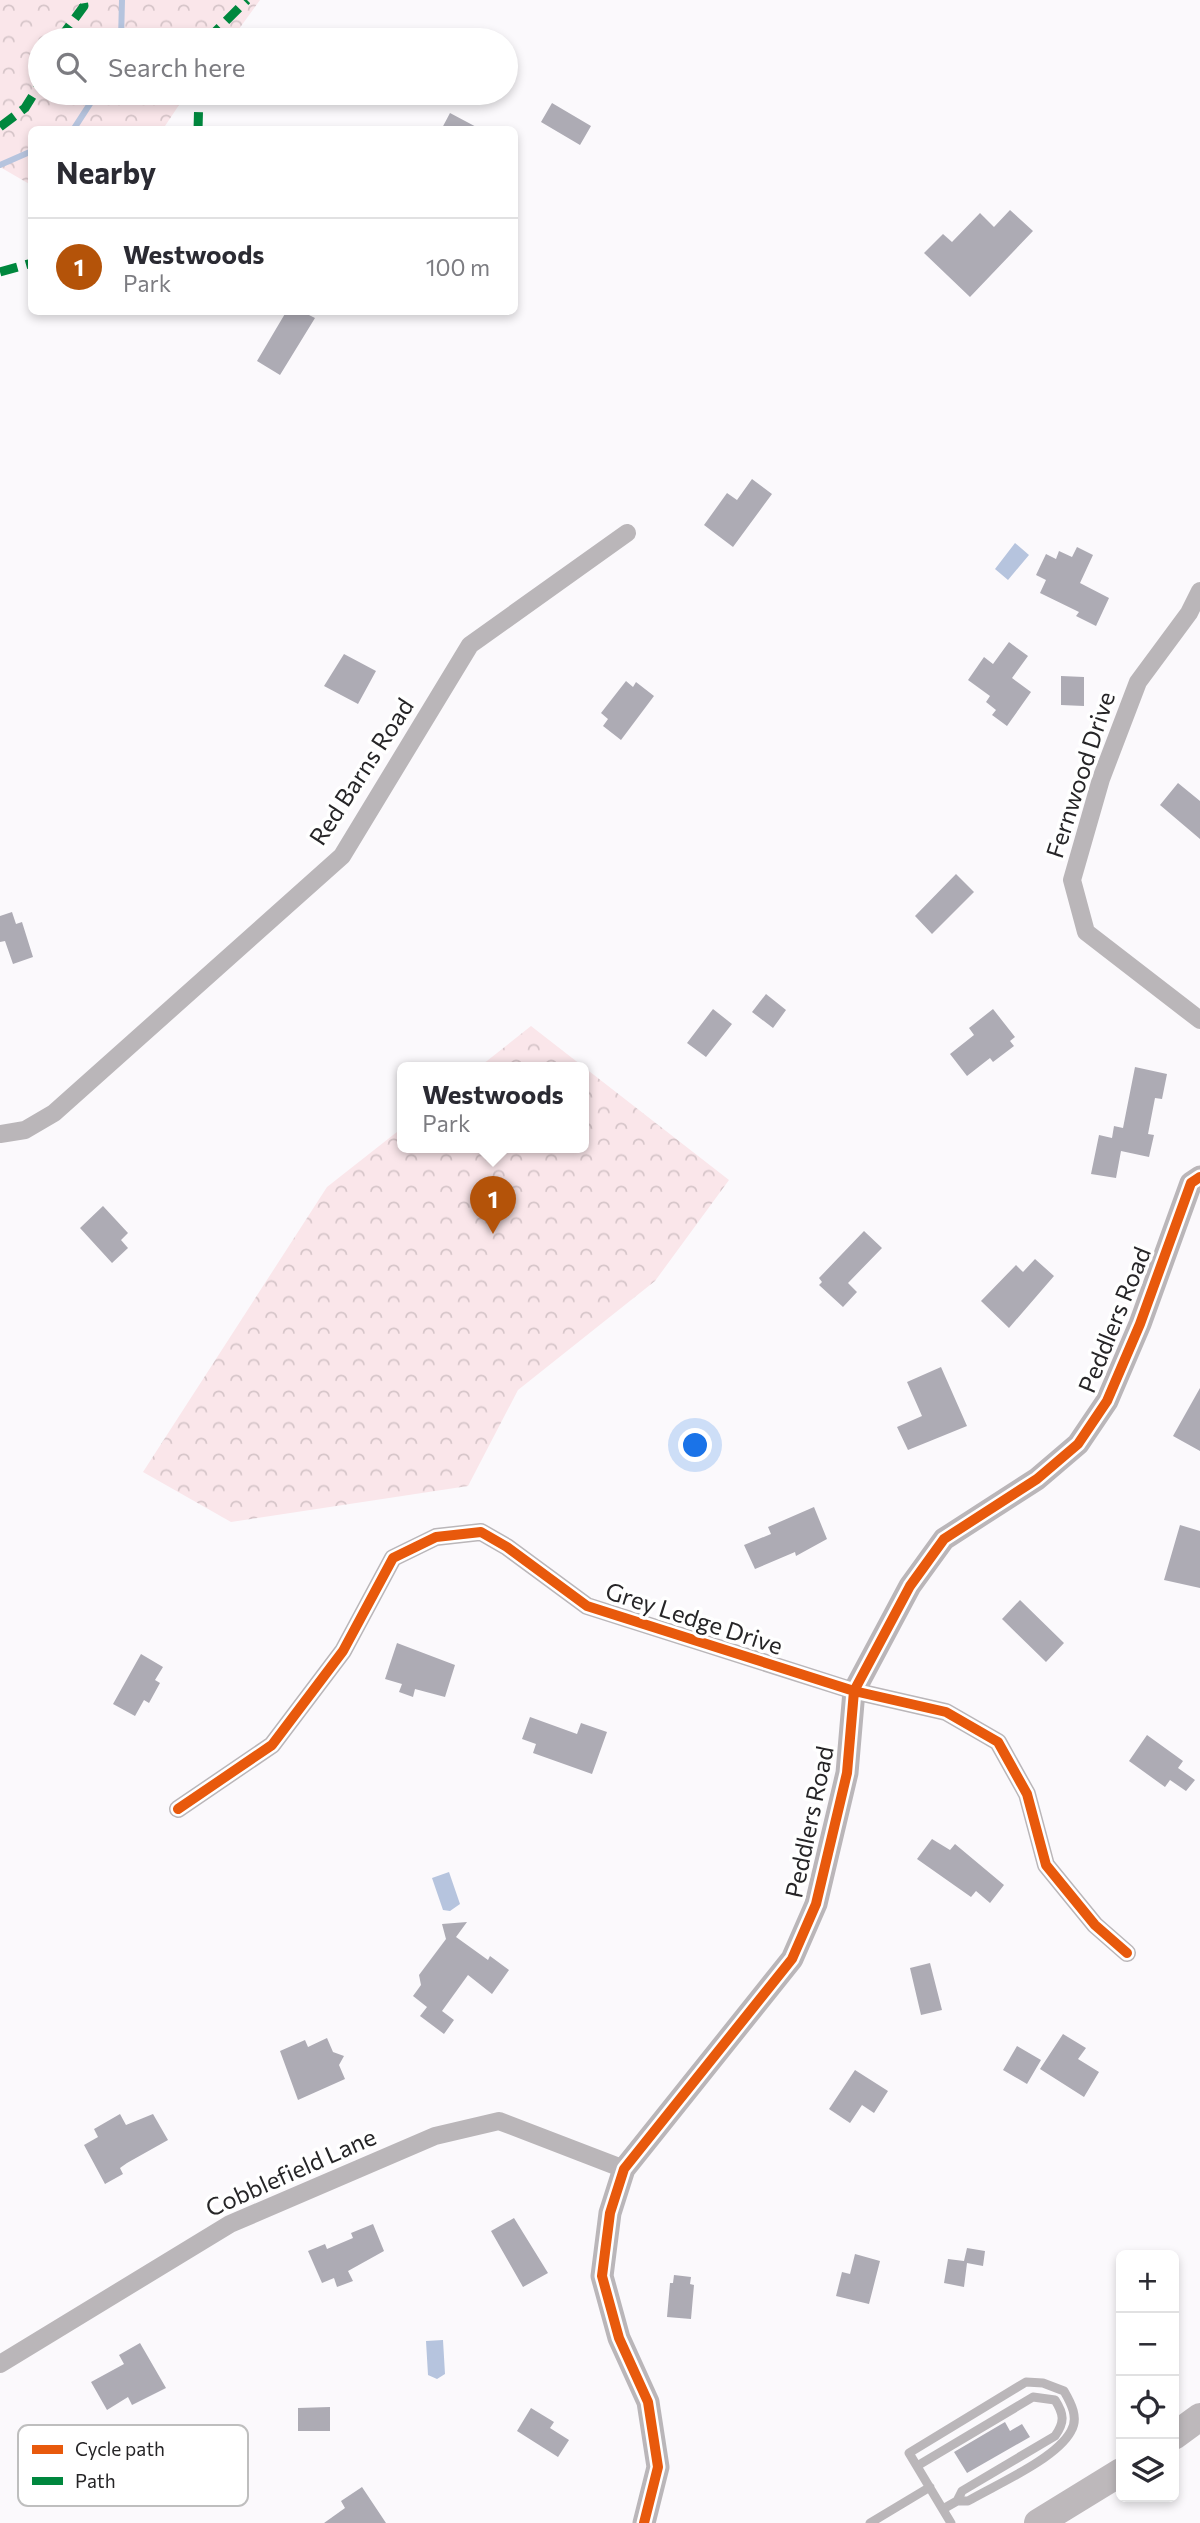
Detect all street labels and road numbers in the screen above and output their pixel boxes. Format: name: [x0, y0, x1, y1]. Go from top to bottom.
street label: Fernwood Drive: [1039, 688, 1120, 861]
street label: Red Barns Road: [302, 692, 419, 850]
street label: Peddlers Road: [1071, 1242, 1156, 1397]
street label: Grey Ledge Drive: [602, 1575, 787, 1660]
street label: Peddlers Road: [778, 1743, 839, 1900]
street label: Cobblefield Lane: [201, 2121, 380, 2222]

